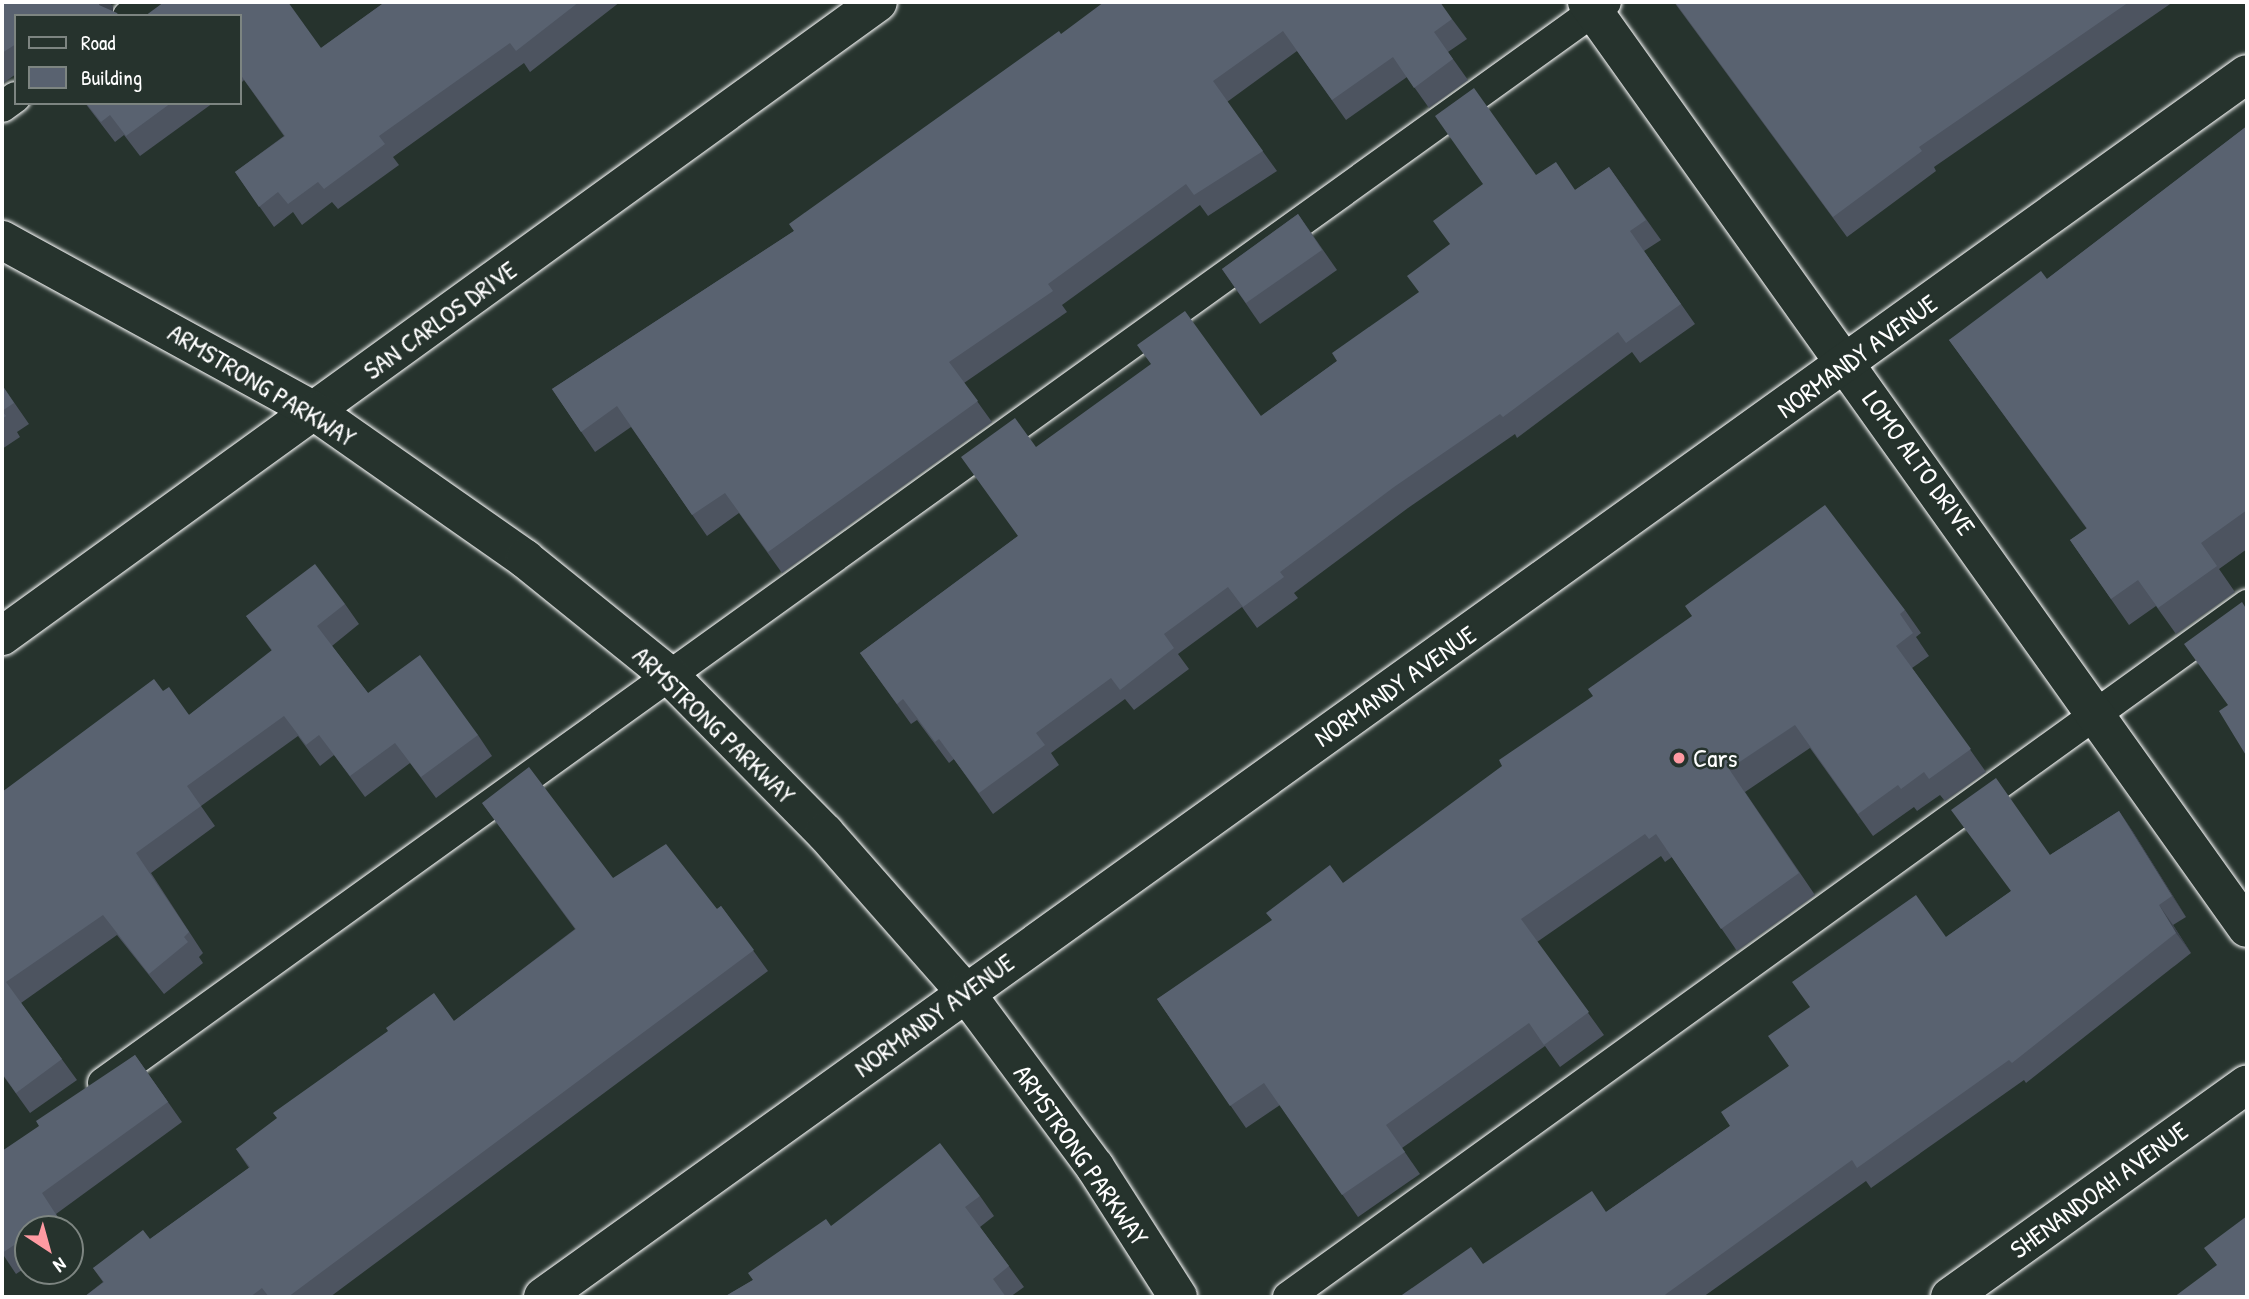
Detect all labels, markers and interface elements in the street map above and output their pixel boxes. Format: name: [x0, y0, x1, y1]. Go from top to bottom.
legend: [14, 14, 242, 105]
text: Road: [81, 28, 115, 57]
text: Building: [81, 63, 142, 92]
street label: SAN CARLOS DRIVE: [357, 254, 523, 386]
street label: NORMANDY AVENUE: [1771, 287, 1943, 425]
street label: ARMSTRONG PARKWAY: [163, 317, 361, 453]
street label: LOMO ALTO DRIVE: [1856, 385, 1982, 541]
street label: NORMANDY AVENUE: [1308, 619, 1482, 753]
street label: ARMSTRONG PARKWAY: [626, 640, 802, 810]
place label: Cars: [1693, 742, 1737, 774]
marker: Cars: [1671, 750, 1687, 766]
street label: NORMANDY AVENUE: [848, 946, 1020, 1084]
street label: ARMSTRONG PARKWAY: [1007, 1059, 1155, 1251]
street label: SHENANDOAH AVENUE: [2004, 1115, 2194, 1265]
north arrow: [14, 1215, 84, 1285]
text: N: [48, 1252, 72, 1279]

